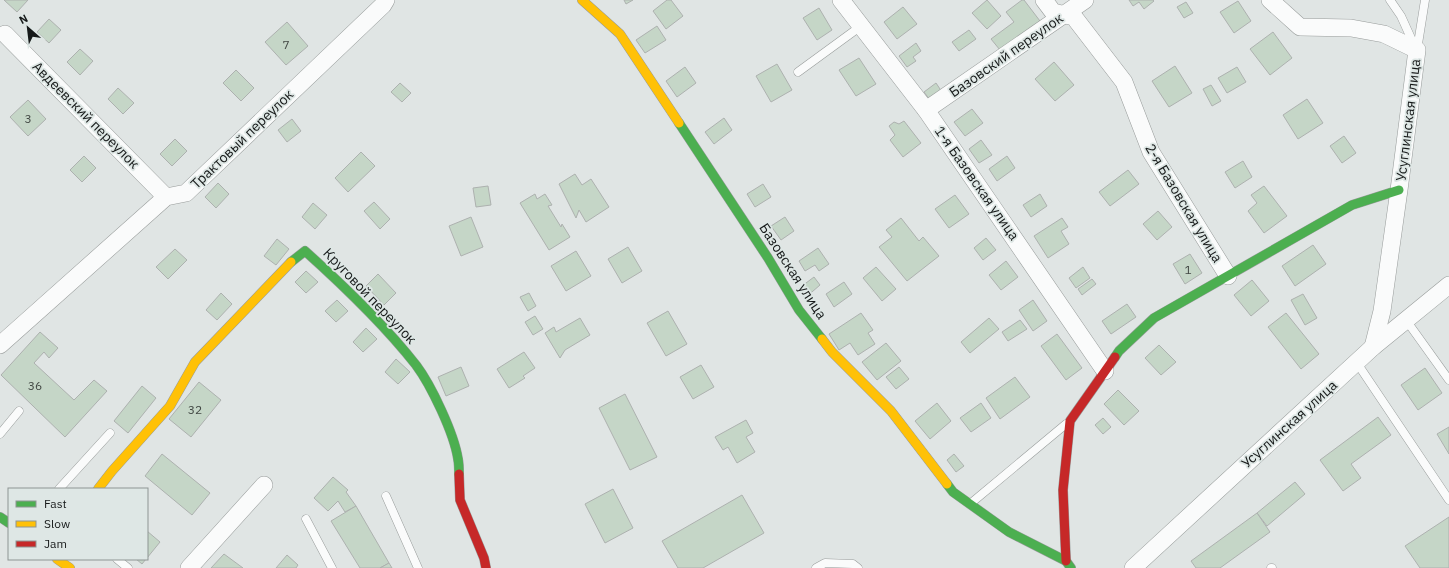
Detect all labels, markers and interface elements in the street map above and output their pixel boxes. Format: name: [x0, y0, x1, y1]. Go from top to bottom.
north arrow: [8, 8, 48, 48]
street label: Базовский переулок: [945, 9, 1067, 101]
text: N: [17, 11, 30, 27]
house number: 7: [282, 37, 290, 52]
street label: Усуглинская улица: [1392, 57, 1424, 182]
street label: Авдеевский переулок: [29, 58, 144, 173]
street label: Трактовый переулок: [187, 85, 297, 193]
house number: 3: [24, 111, 32, 126]
street label: 1-я Базовская улица: [931, 122, 1024, 244]
street label: 2-я Базовская улица: [1141, 140, 1227, 266]
street label: Базовская улица: [755, 220, 831, 323]
street label: Круговой переулок: [319, 244, 421, 348]
house number: 1: [1184, 262, 1192, 277]
street label: Усуглинская улица: [1237, 376, 1341, 472]
house number: 36: [28, 378, 42, 393]
house number: 32: [188, 402, 202, 417]
legend: [8, 488, 148, 560]
text: Fast: [44, 496, 67, 511]
text: Slow: [44, 516, 70, 531]
text: Jam: [44, 536, 67, 551]

